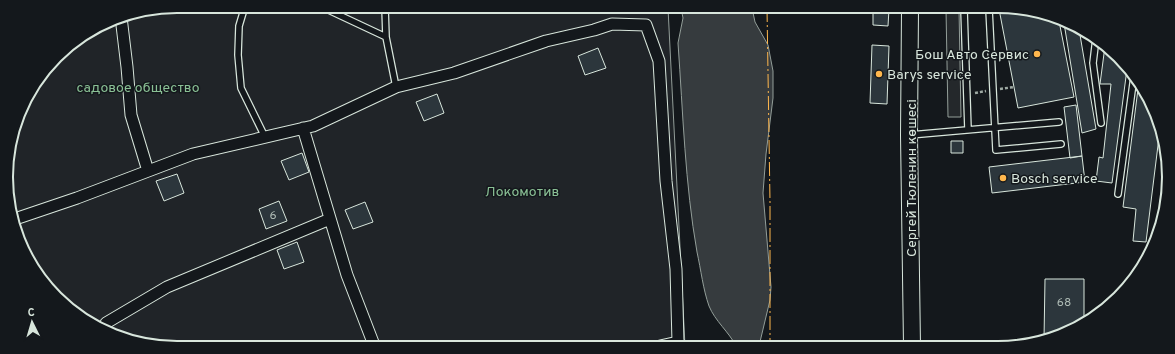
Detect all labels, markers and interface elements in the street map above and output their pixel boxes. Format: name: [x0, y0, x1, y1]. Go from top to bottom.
place label: Бош Авто Сервис: [915, 47, 1029, 64]
marker: Бош Авто Сервис: [1032, 49, 1042, 59]
place label: Barys service: [887, 67, 971, 84]
marker: Barys service: [874, 69, 884, 79]
park label: садовое общество: [76, 80, 200, 97]
street label: Сергей Тюленин көшесі: [904, 99, 921, 257]
place label: Bosch service: [1011, 171, 1098, 188]
marker: Bosch service: [998, 173, 1008, 183]
park label: Локомотив: [485, 184, 559, 201]
house number: 6: [269, 208, 277, 224]
house number: 68: [1057, 295, 1071, 311]
north arrow: [12, 302, 52, 342]
text: С: [27, 306, 35, 320]

